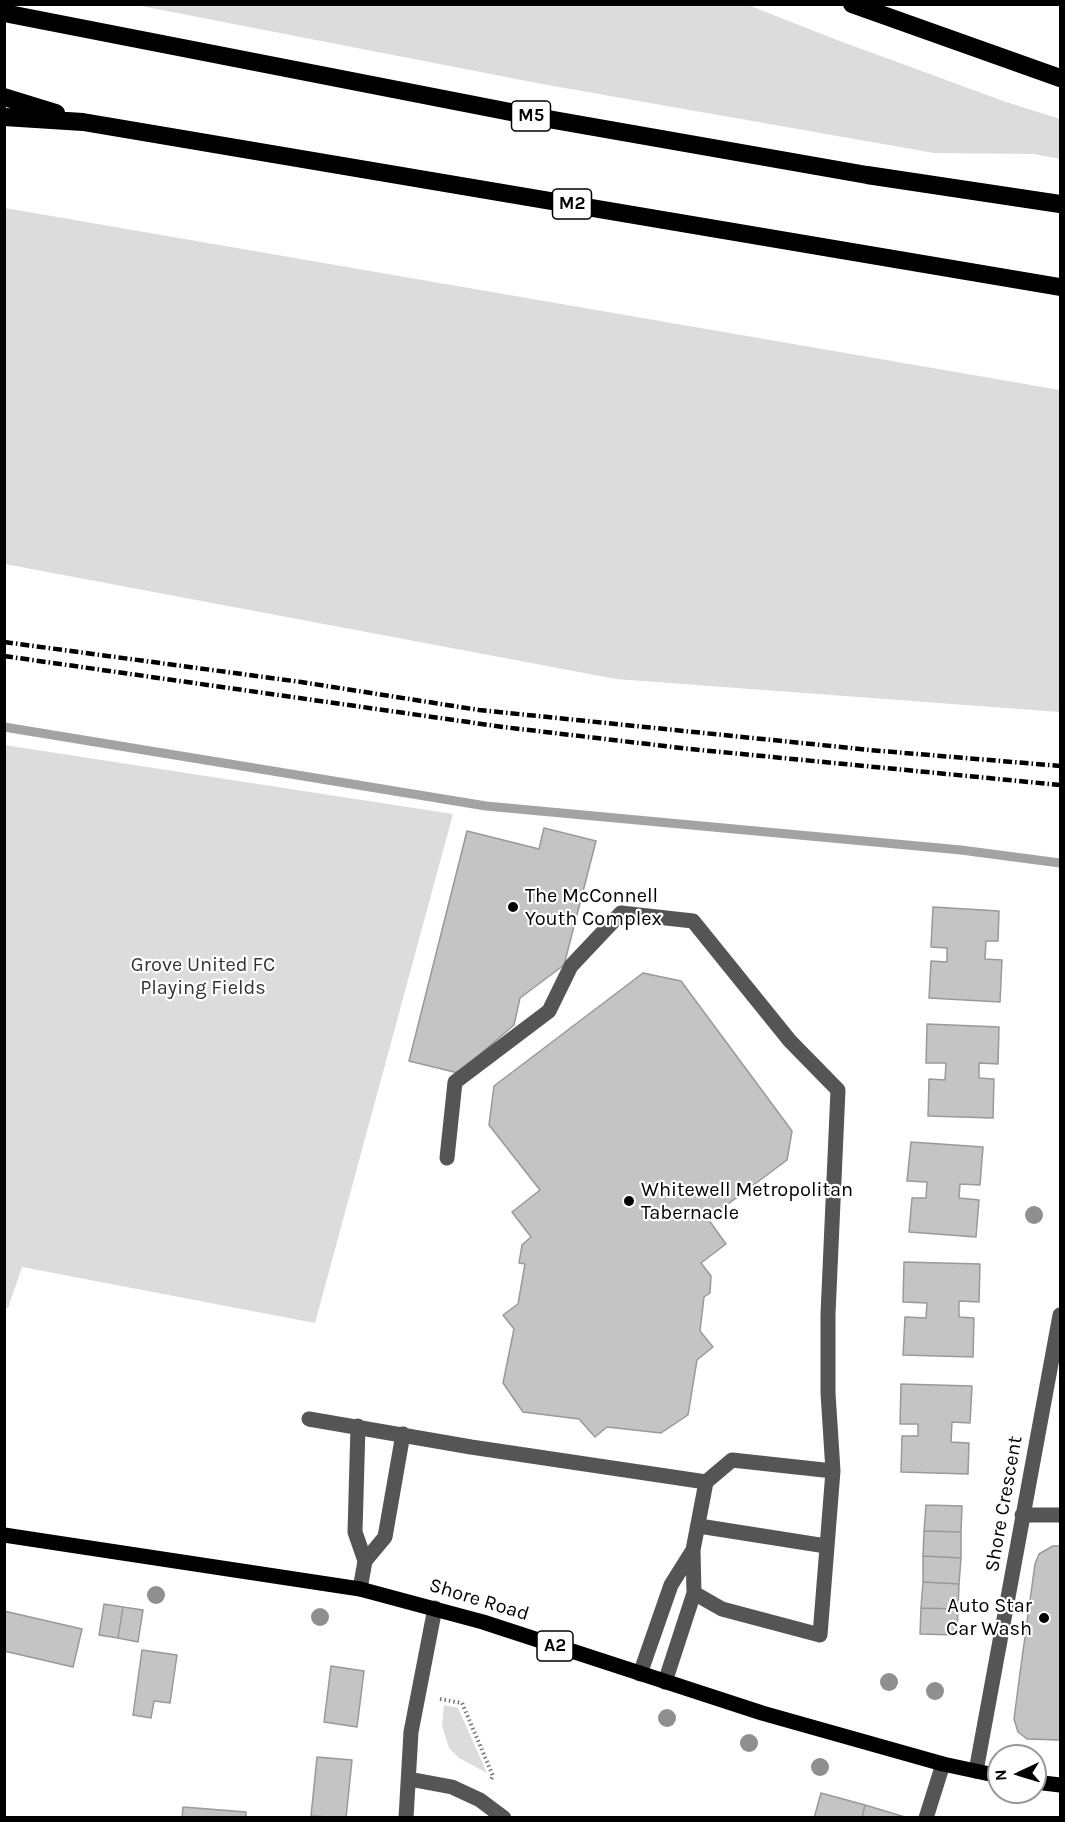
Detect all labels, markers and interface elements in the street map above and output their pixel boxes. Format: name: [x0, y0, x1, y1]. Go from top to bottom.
road number: M5: [512, 101, 550, 131]
road number: M2: [552, 189, 592, 219]
place label: The McConnell Youth Complex: [525, 884, 662, 931]
marker: The McConnell Youth Complex: [506, 900, 520, 914]
park label: Grove United FC Playing Fields: [131, 953, 275, 1000]
place label: Whitewell Metropolitan Tabernacle: [641, 1178, 853, 1225]
marker: Whitewell Metropolitan Tabernacle: [622, 1194, 636, 1208]
street label: Shore Crescent: [980, 1434, 1028, 1574]
street label: Shore Road: [426, 1573, 532, 1627]
place label: Auto Star Car Wash: [946, 1594, 1032, 1641]
marker: Auto Star Car Wash: [1037, 1611, 1051, 1625]
road number: A2: [537, 1631, 573, 1661]
north arrow: [987, 1744, 1047, 1804]
text: N: [991, 1769, 1010, 1782]

